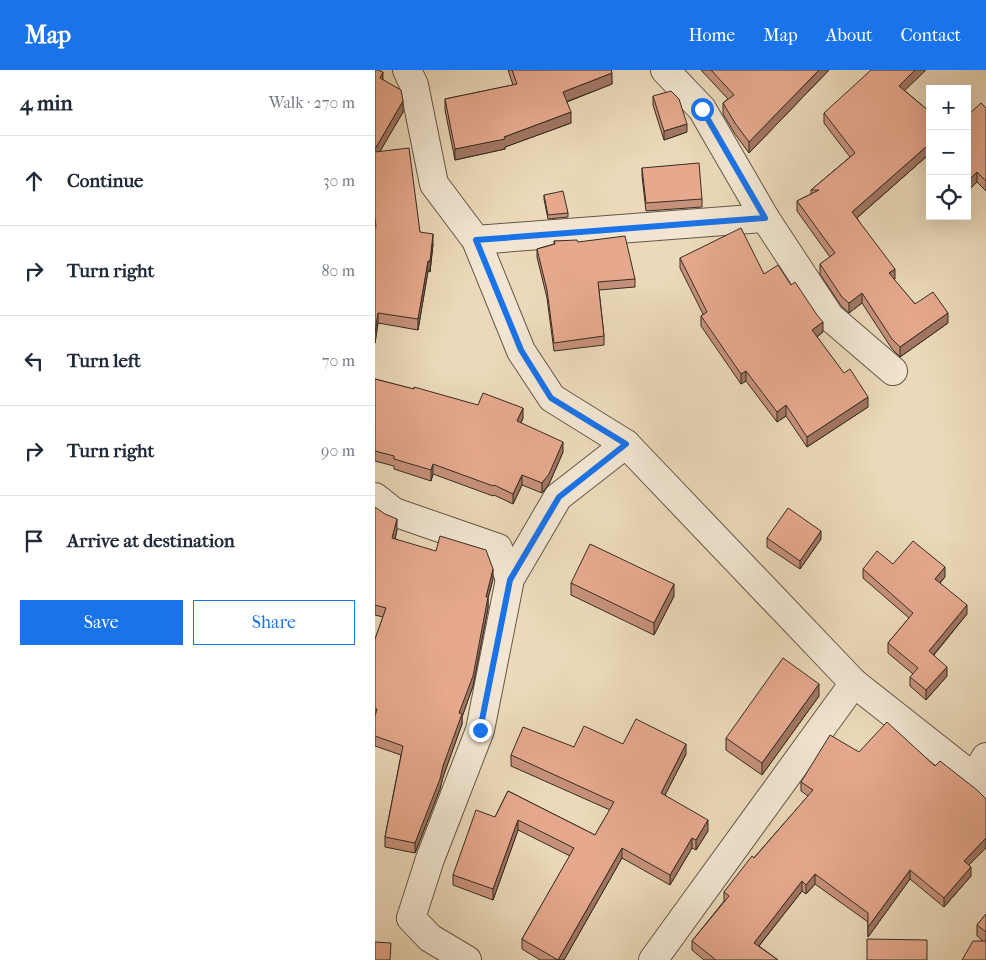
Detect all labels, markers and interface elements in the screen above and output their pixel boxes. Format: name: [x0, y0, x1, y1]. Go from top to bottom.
text: Map: [25, 21, 71, 49]
text: Home: [688, 25, 735, 46]
text: Map: [763, 25, 798, 46]
text: About: [826, 25, 872, 46]
text: Contact: [900, 25, 961, 46]
map controls: [926, 85, 971, 220]
button: +: [926, 85, 971, 130]
text: 4 min: [20, 91, 73, 115]
text: Walk · 270 m: [269, 93, 355, 112]
route start: [691, 98, 714, 121]
button: −: [926, 130, 971, 175]
icon: ahead: [20, 167, 48, 195]
text: Continue: [67, 170, 143, 192]
text: 30 m: [323, 171, 355, 190]
button: locate: [926, 175, 971, 220]
icon: right: [20, 257, 48, 285]
text: Turn right: [67, 260, 154, 282]
text: 80 m: [321, 261, 355, 280]
icon: left: [20, 347, 48, 375]
text: Turn left: [67, 350, 141, 372]
text: 70 m: [322, 351, 355, 370]
icon: right: [20, 437, 48, 465]
text: Turn right: [67, 440, 154, 462]
text: 90 m: [321, 441, 355, 460]
icon: arrive: [20, 527, 48, 555]
text: Arrive at destination: [67, 530, 235, 552]
button: Save: [20, 600, 183, 645]
button: Share: [193, 600, 355, 645]
route end: [469, 719, 492, 742]

